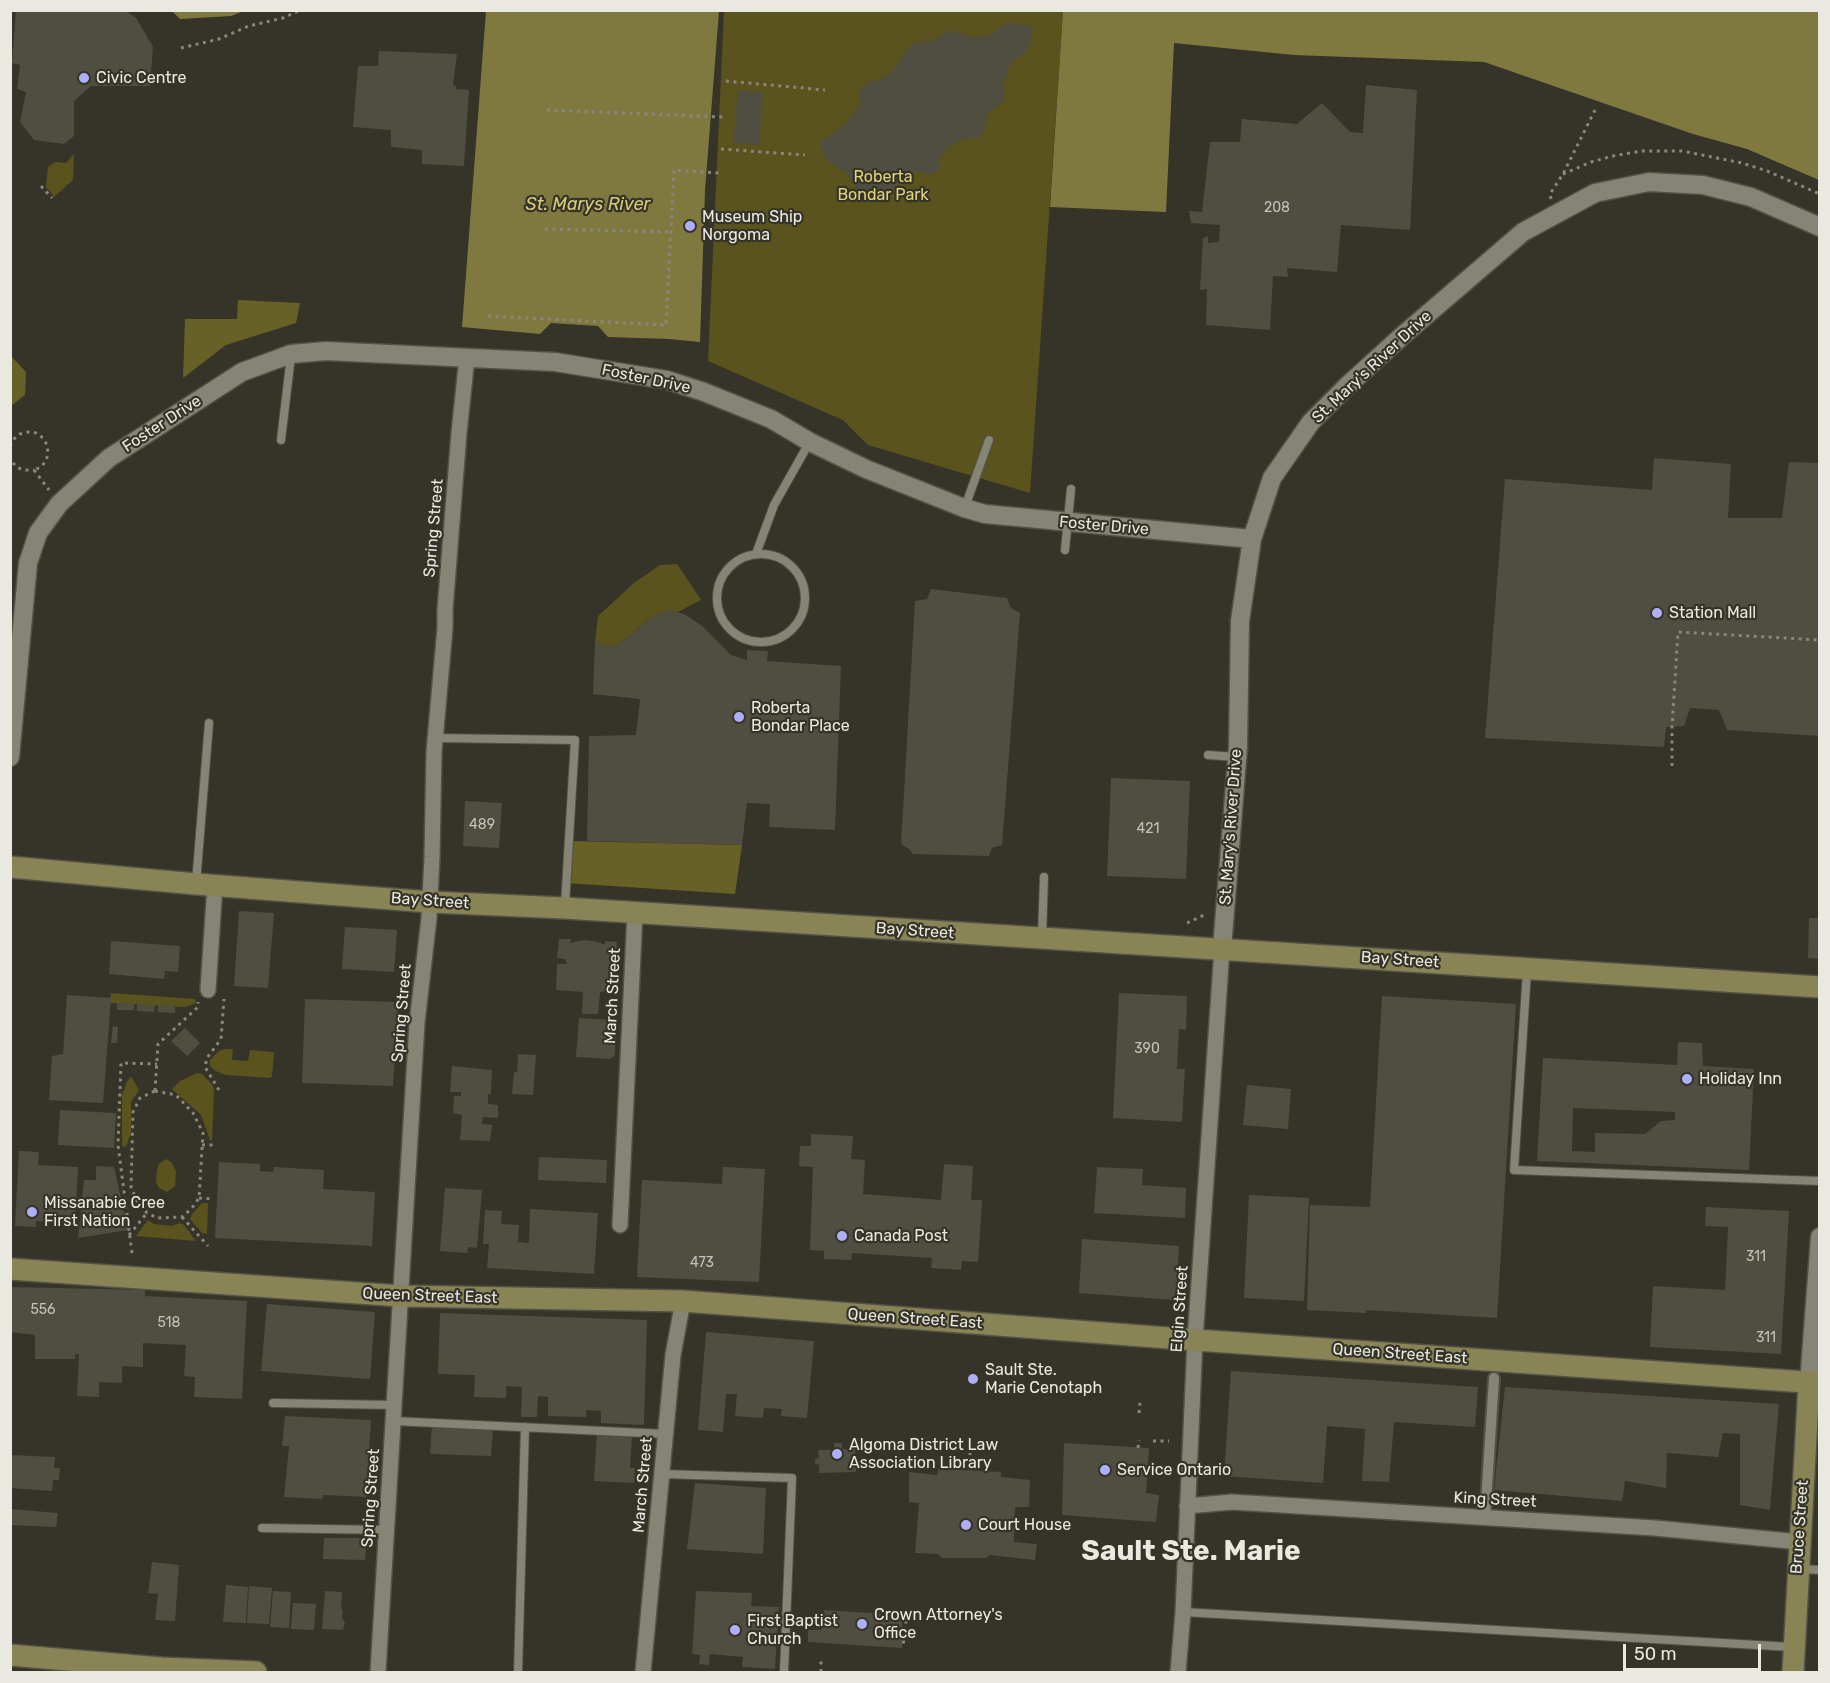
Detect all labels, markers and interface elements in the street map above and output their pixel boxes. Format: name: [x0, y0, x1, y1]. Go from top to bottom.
place label: Civic Centre: [96, 68, 186, 88]
marker: Civic Centre: [77, 71, 91, 85]
park label: Roberta Bondar Park: [837, 167, 929, 205]
water label: St. Marys River: [526, 194, 650, 216]
house number: 208: [1264, 200, 1290, 216]
place label: Museum Ship Norgoma: [702, 207, 802, 245]
marker: Museum Ship Norgoma: [683, 219, 697, 233]
street label: St. Mary's River Drive: [1308, 307, 1436, 427]
street label: Foster Drive: [600, 360, 692, 398]
street label: Foster Drive: [119, 391, 205, 457]
street label: Spring Street: [420, 478, 448, 578]
street label: Foster Drive: [1058, 513, 1150, 539]
place label: Station Mall: [1669, 603, 1756, 623]
marker: Station Mall: [1650, 606, 1664, 620]
place label: Roberta Bondar Place: [751, 698, 850, 736]
marker: Roberta Bondar Place: [732, 710, 746, 724]
street label: St. Mary's River Drive: [1216, 748, 1246, 906]
house number: 489: [469, 817, 495, 833]
house number: 421: [1137, 821, 1159, 837]
street label: Bay Street: [390, 889, 470, 913]
street label: Bay Street: [875, 919, 955, 943]
street label: March Street: [601, 947, 625, 1045]
street label: Bay Street: [1360, 948, 1440, 972]
street label: Spring Street: [388, 963, 416, 1063]
house number: 390: [1134, 1041, 1160, 1057]
place label: Holiday Inn: [1699, 1069, 1782, 1089]
marker: Holiday Inn: [1680, 1072, 1694, 1086]
place label: Missanabie Cree First Nation: [44, 1193, 165, 1231]
marker: Missanabie Cree First Nation: [25, 1205, 39, 1219]
place label: Canada Post: [854, 1226, 948, 1246]
marker: Canada Post: [835, 1229, 849, 1243]
house number: 311: [1746, 1249, 1766, 1265]
house number: 473: [690, 1255, 714, 1271]
street label: Elgin Street: [1167, 1265, 1193, 1353]
street label: Queen Street East: [362, 1284, 498, 1308]
house number: 556: [30, 1302, 56, 1318]
street label: Queen Street East: [847, 1305, 983, 1333]
house number: 518: [158, 1315, 180, 1331]
house number: 311: [1756, 1330, 1776, 1346]
street label: Queen Street East: [1332, 1340, 1468, 1368]
place label: Sault Ste. Marie Cenotaph: [985, 1360, 1102, 1398]
marker: Sault Ste. Marie Cenotaph: [966, 1372, 980, 1386]
place label: Algoma District Law Association Library: [849, 1435, 998, 1473]
street label: March Street: [629, 1436, 657, 1534]
marker: Algoma District Law Association Library: [830, 1447, 844, 1461]
street label: Spring Street: [358, 1448, 384, 1548]
place label: Service Ontario: [1117, 1460, 1231, 1480]
marker: Service Ontario: [1098, 1463, 1112, 1477]
street label: Bruce Street: [1787, 1479, 1813, 1575]
street label: King Street: [1453, 1488, 1537, 1512]
place label: Court House: [978, 1515, 1071, 1535]
marker: Court House: [959, 1518, 973, 1532]
district label: Sault Ste. Marie: [1081, 1535, 1301, 1569]
place label: Crown Attorney's Office: [874, 1605, 1003, 1643]
place label: First Baptist Church: [747, 1611, 838, 1649]
marker: Crown Attorney's Office: [855, 1617, 869, 1631]
marker: First Baptist Church: [728, 1623, 742, 1637]
scale bar: [1626, 1632, 1764, 1670]
text: 50 m: [1634, 1643, 1677, 1665]

